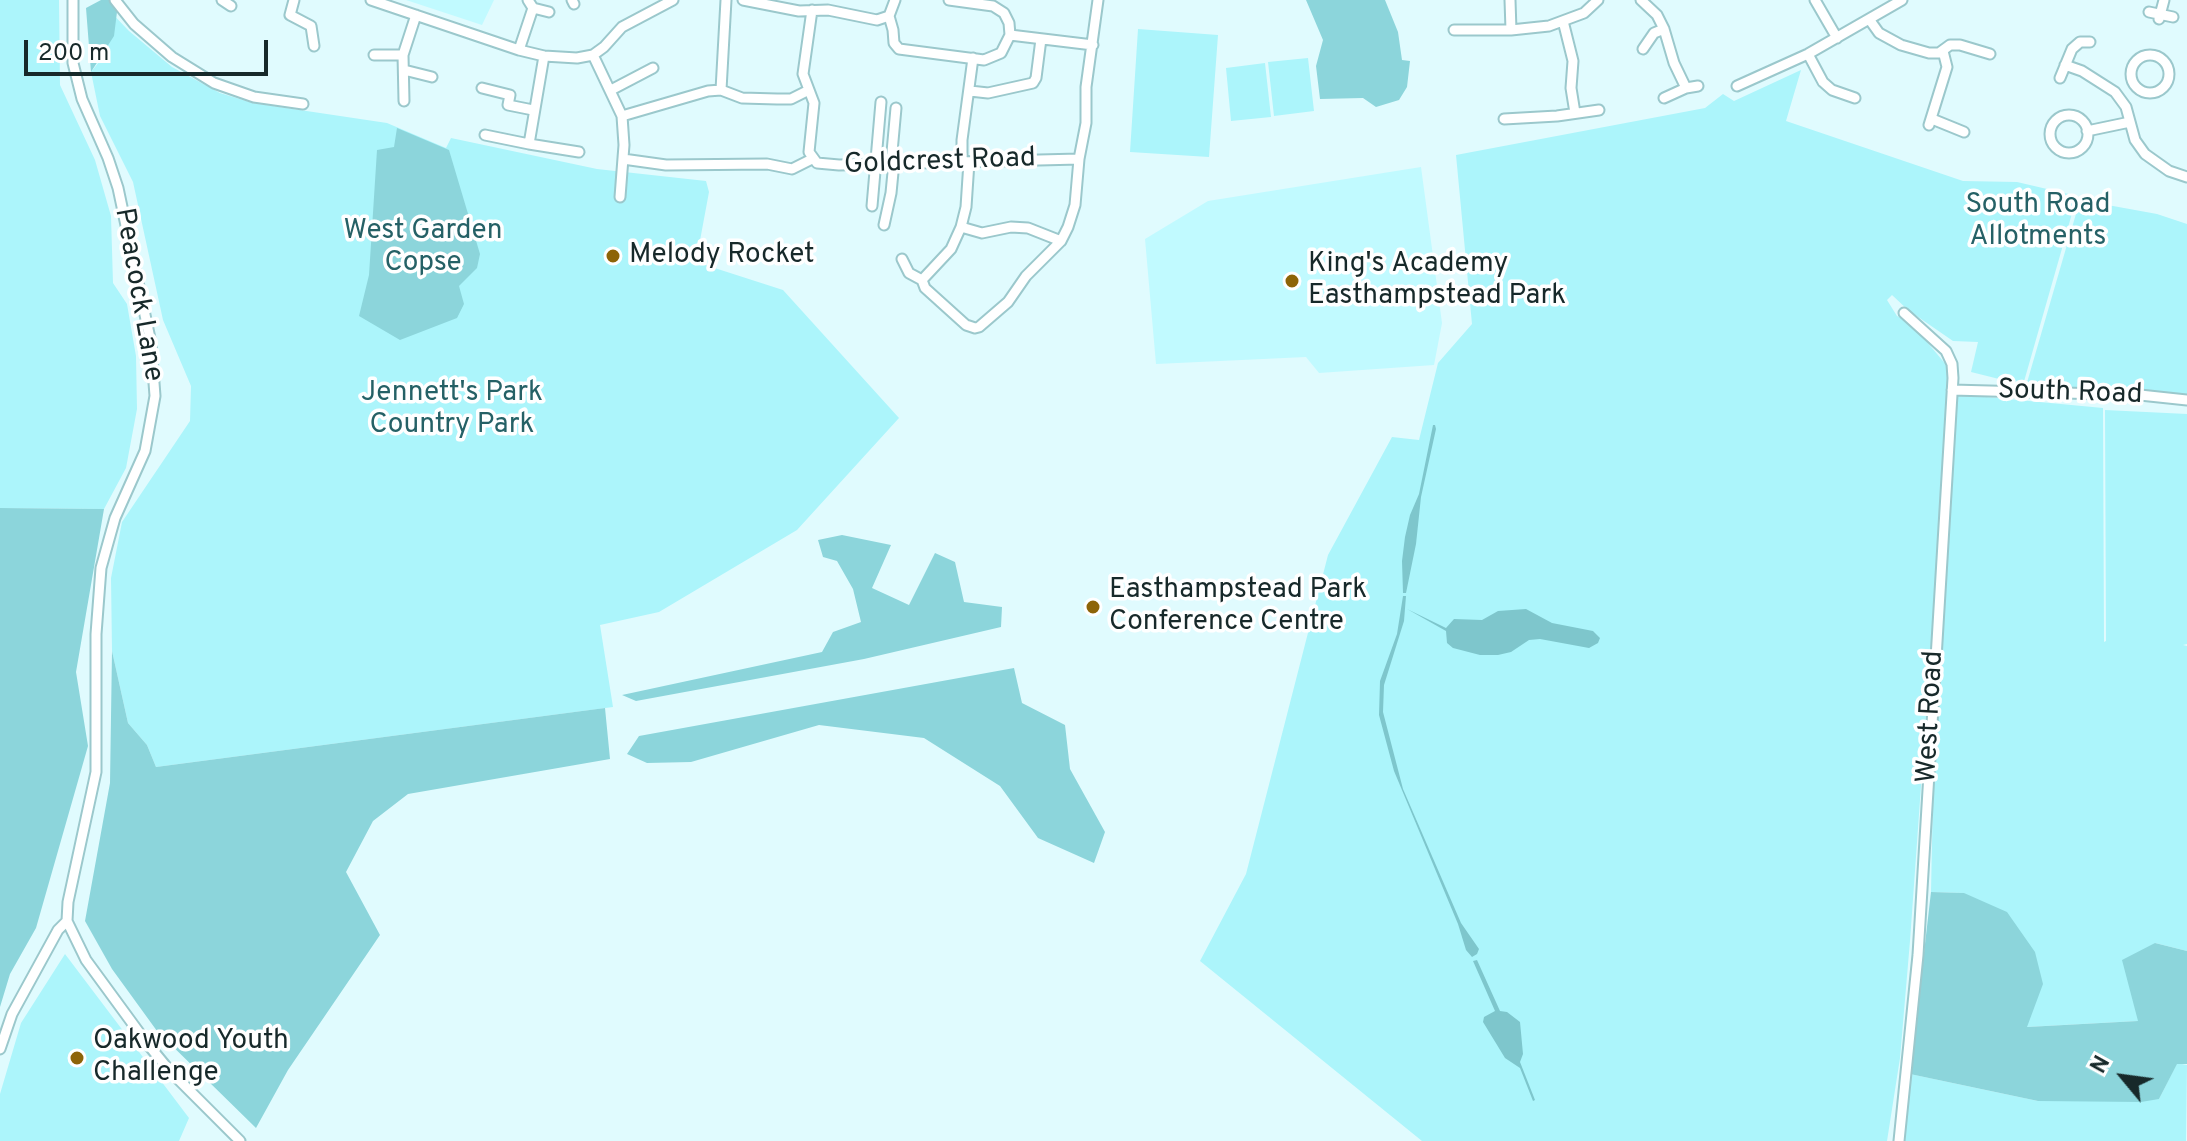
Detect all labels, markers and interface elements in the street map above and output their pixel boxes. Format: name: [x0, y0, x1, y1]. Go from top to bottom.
scale bar: [28, 24, 272, 74]
text: 200 m: [38, 39, 109, 69]
street label: Goldcrest Road: [844, 143, 1036, 183]
park label: South Road Allotments: [1966, 189, 2110, 255]
street label: Peacock Lane: [105, 206, 169, 384]
park label: West Garden Copse: [343, 215, 503, 281]
place label: Melody Rocket: [629, 239, 815, 273]
marker: Melody Rocket: [604, 247, 622, 265]
place label: King's Academy Easthampstead Park: [1308, 248, 1566, 314]
marker: King's Academy Easthampstead Park: [1283, 272, 1301, 290]
street label: South Road: [1997, 375, 2143, 413]
park label: Jennett's Park Country Park: [361, 377, 543, 443]
place label: Easthampstead Park Conference Centre: [1109, 574, 1367, 640]
marker: Easthampstead Park Conference Centre: [1084, 598, 1102, 616]
street label: West Road: [1912, 650, 1952, 784]
place label: Oakwood Youth Challenge: [93, 1025, 289, 1091]
north arrow: [2083, 1037, 2163, 1117]
marker: Oakwood Youth Challenge: [68, 1049, 86, 1067]
text: N: [2086, 1052, 2117, 1079]

